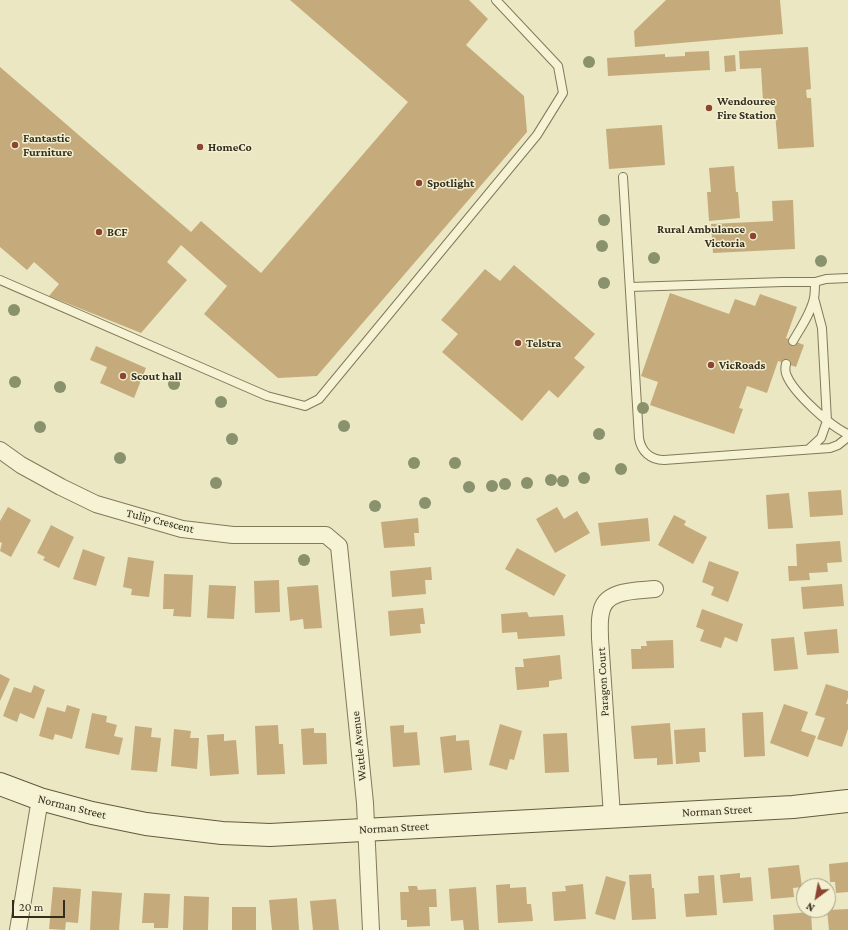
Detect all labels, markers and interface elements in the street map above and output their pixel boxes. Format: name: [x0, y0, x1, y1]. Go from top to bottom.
place label: Wendouree Fire Station: [717, 94, 776, 122]
marker: Wendouree Fire Station: [704, 103, 714, 113]
place label: Fantastic Furniture: [23, 131, 72, 159]
marker: Fantastic Furniture: [10, 140, 20, 150]
place label: HomeCo: [208, 140, 252, 154]
marker: HomeCo: [195, 142, 205, 152]
place label: Spotlight: [427, 176, 474, 190]
marker: Spotlight: [414, 178, 424, 188]
place label: Rural Ambulance Victoria: [657, 222, 745, 250]
place label: BCF: [107, 225, 128, 239]
marker: BCF: [94, 227, 104, 237]
marker: Rural Ambulance Victoria: [748, 231, 758, 241]
place label: Telstra: [526, 336, 561, 350]
marker: Telstra: [513, 338, 523, 348]
place label: VicRoads: [719, 358, 765, 372]
marker: VicRoads: [706, 360, 716, 370]
place label: Scout hall: [131, 369, 182, 383]
marker: Scout hall: [118, 371, 128, 381]
street label: Tulip Crescent: [125, 506, 195, 536]
street label: Paragon Court: [594, 647, 612, 717]
street label: Wattle Avenue: [348, 710, 370, 782]
street label: Norman Street: [36, 792, 108, 822]
street label: Norman Street: [682, 802, 752, 820]
street label: Norman Street: [359, 819, 429, 837]
north arrow: [796, 878, 836, 918]
scale bar: [14, 892, 67, 918]
text: 20 m: [19, 900, 43, 914]
text: N: [804, 900, 817, 914]

